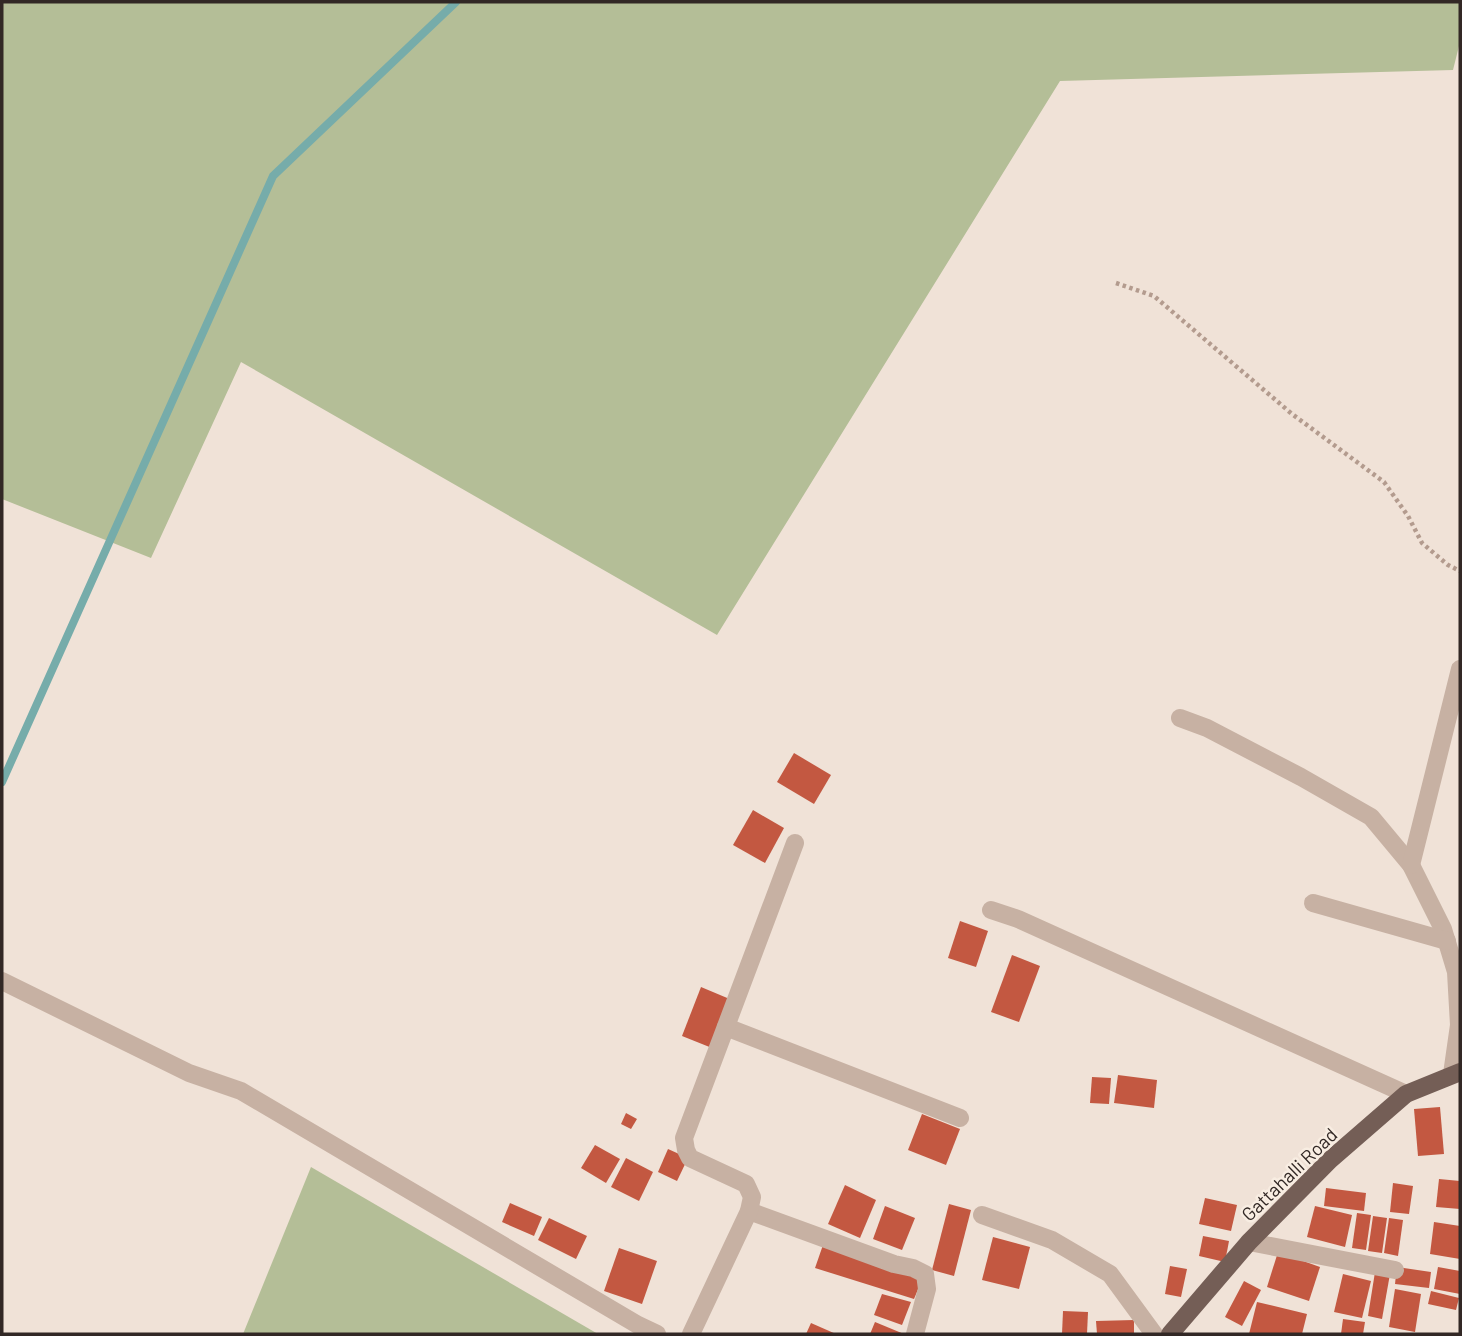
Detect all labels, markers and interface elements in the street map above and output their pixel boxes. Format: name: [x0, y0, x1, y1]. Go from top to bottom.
street label: Gattahalli Road: [1236, 1123, 1342, 1225]

